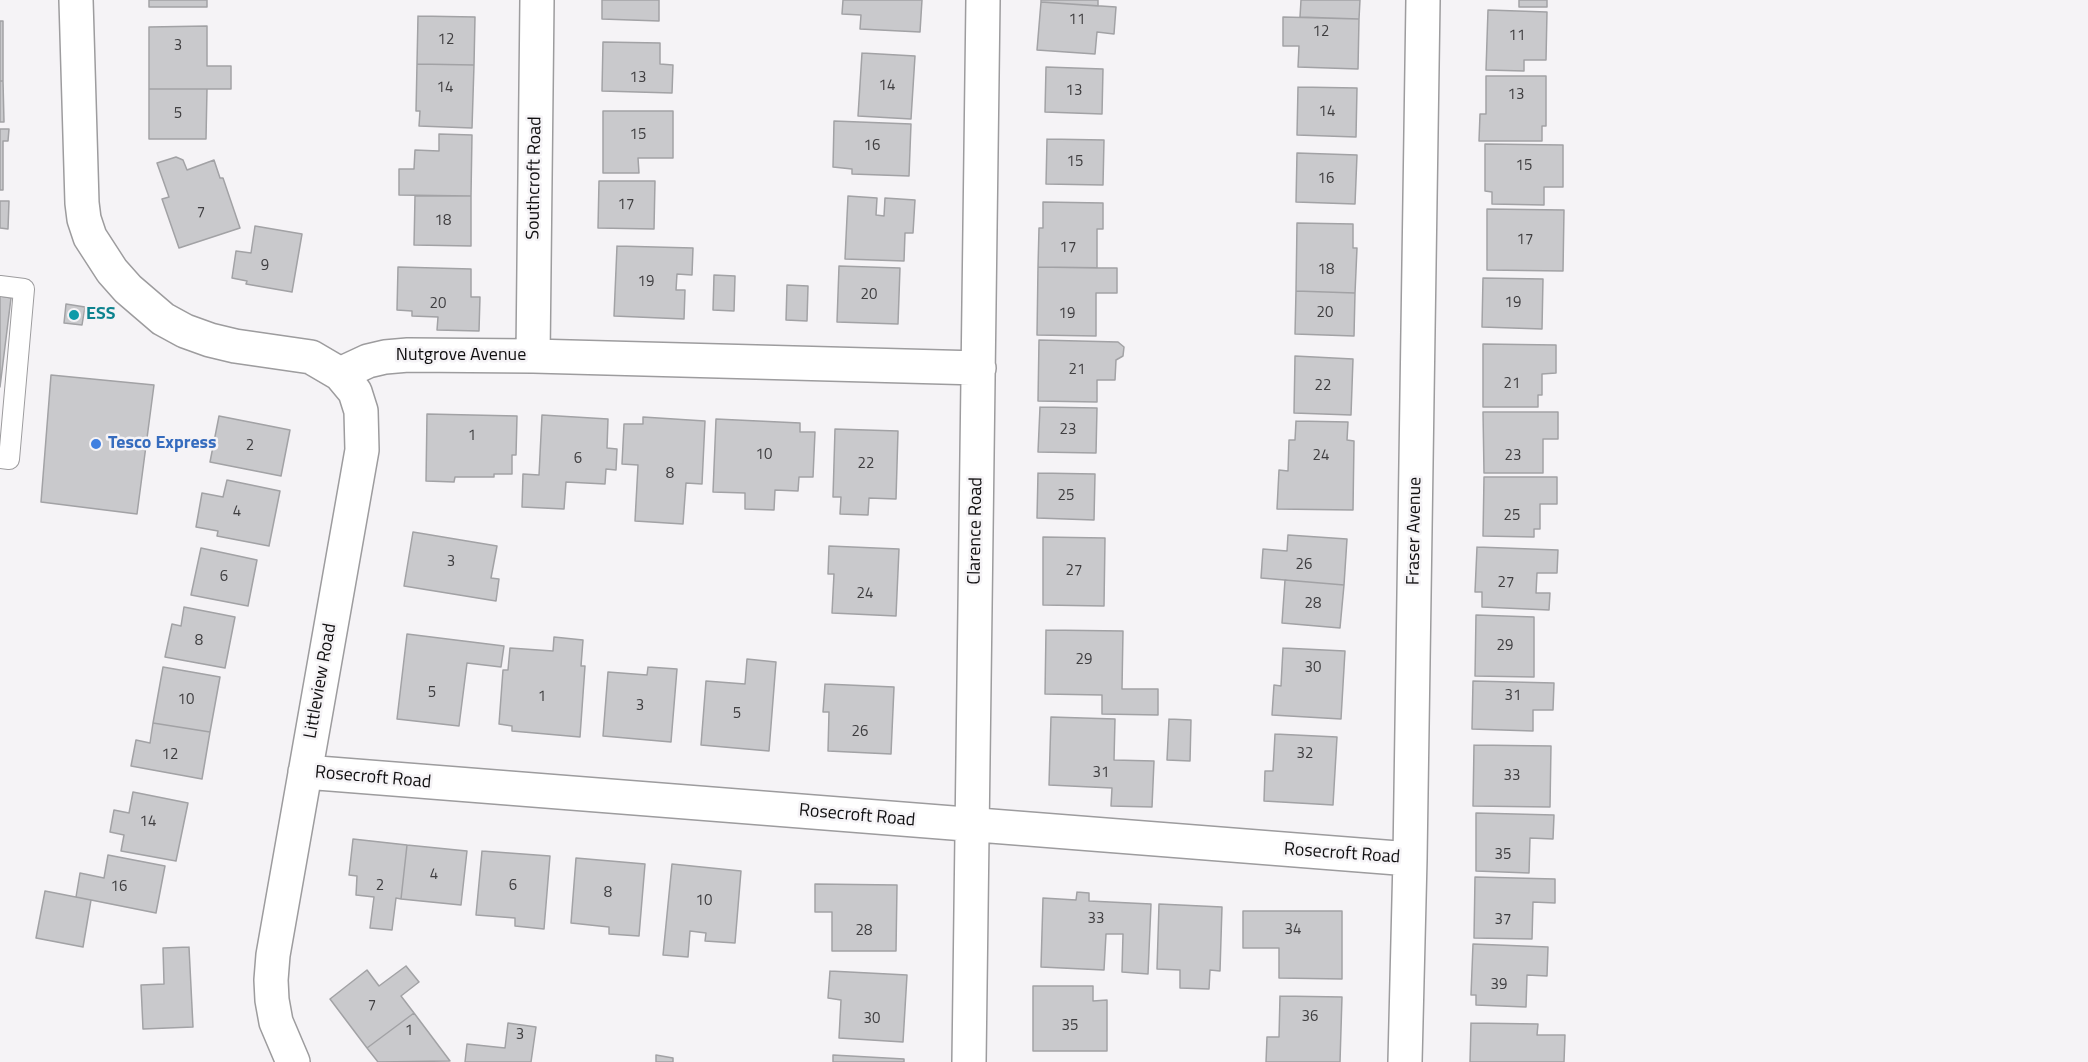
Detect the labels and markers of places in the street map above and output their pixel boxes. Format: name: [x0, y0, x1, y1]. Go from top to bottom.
place label: ESS: [86, 304, 116, 326]
marker: ESS: [67, 308, 81, 322]
place label: Tesco Express: [108, 433, 217, 455]
marker: Tesco Express: [89, 437, 103, 451]

